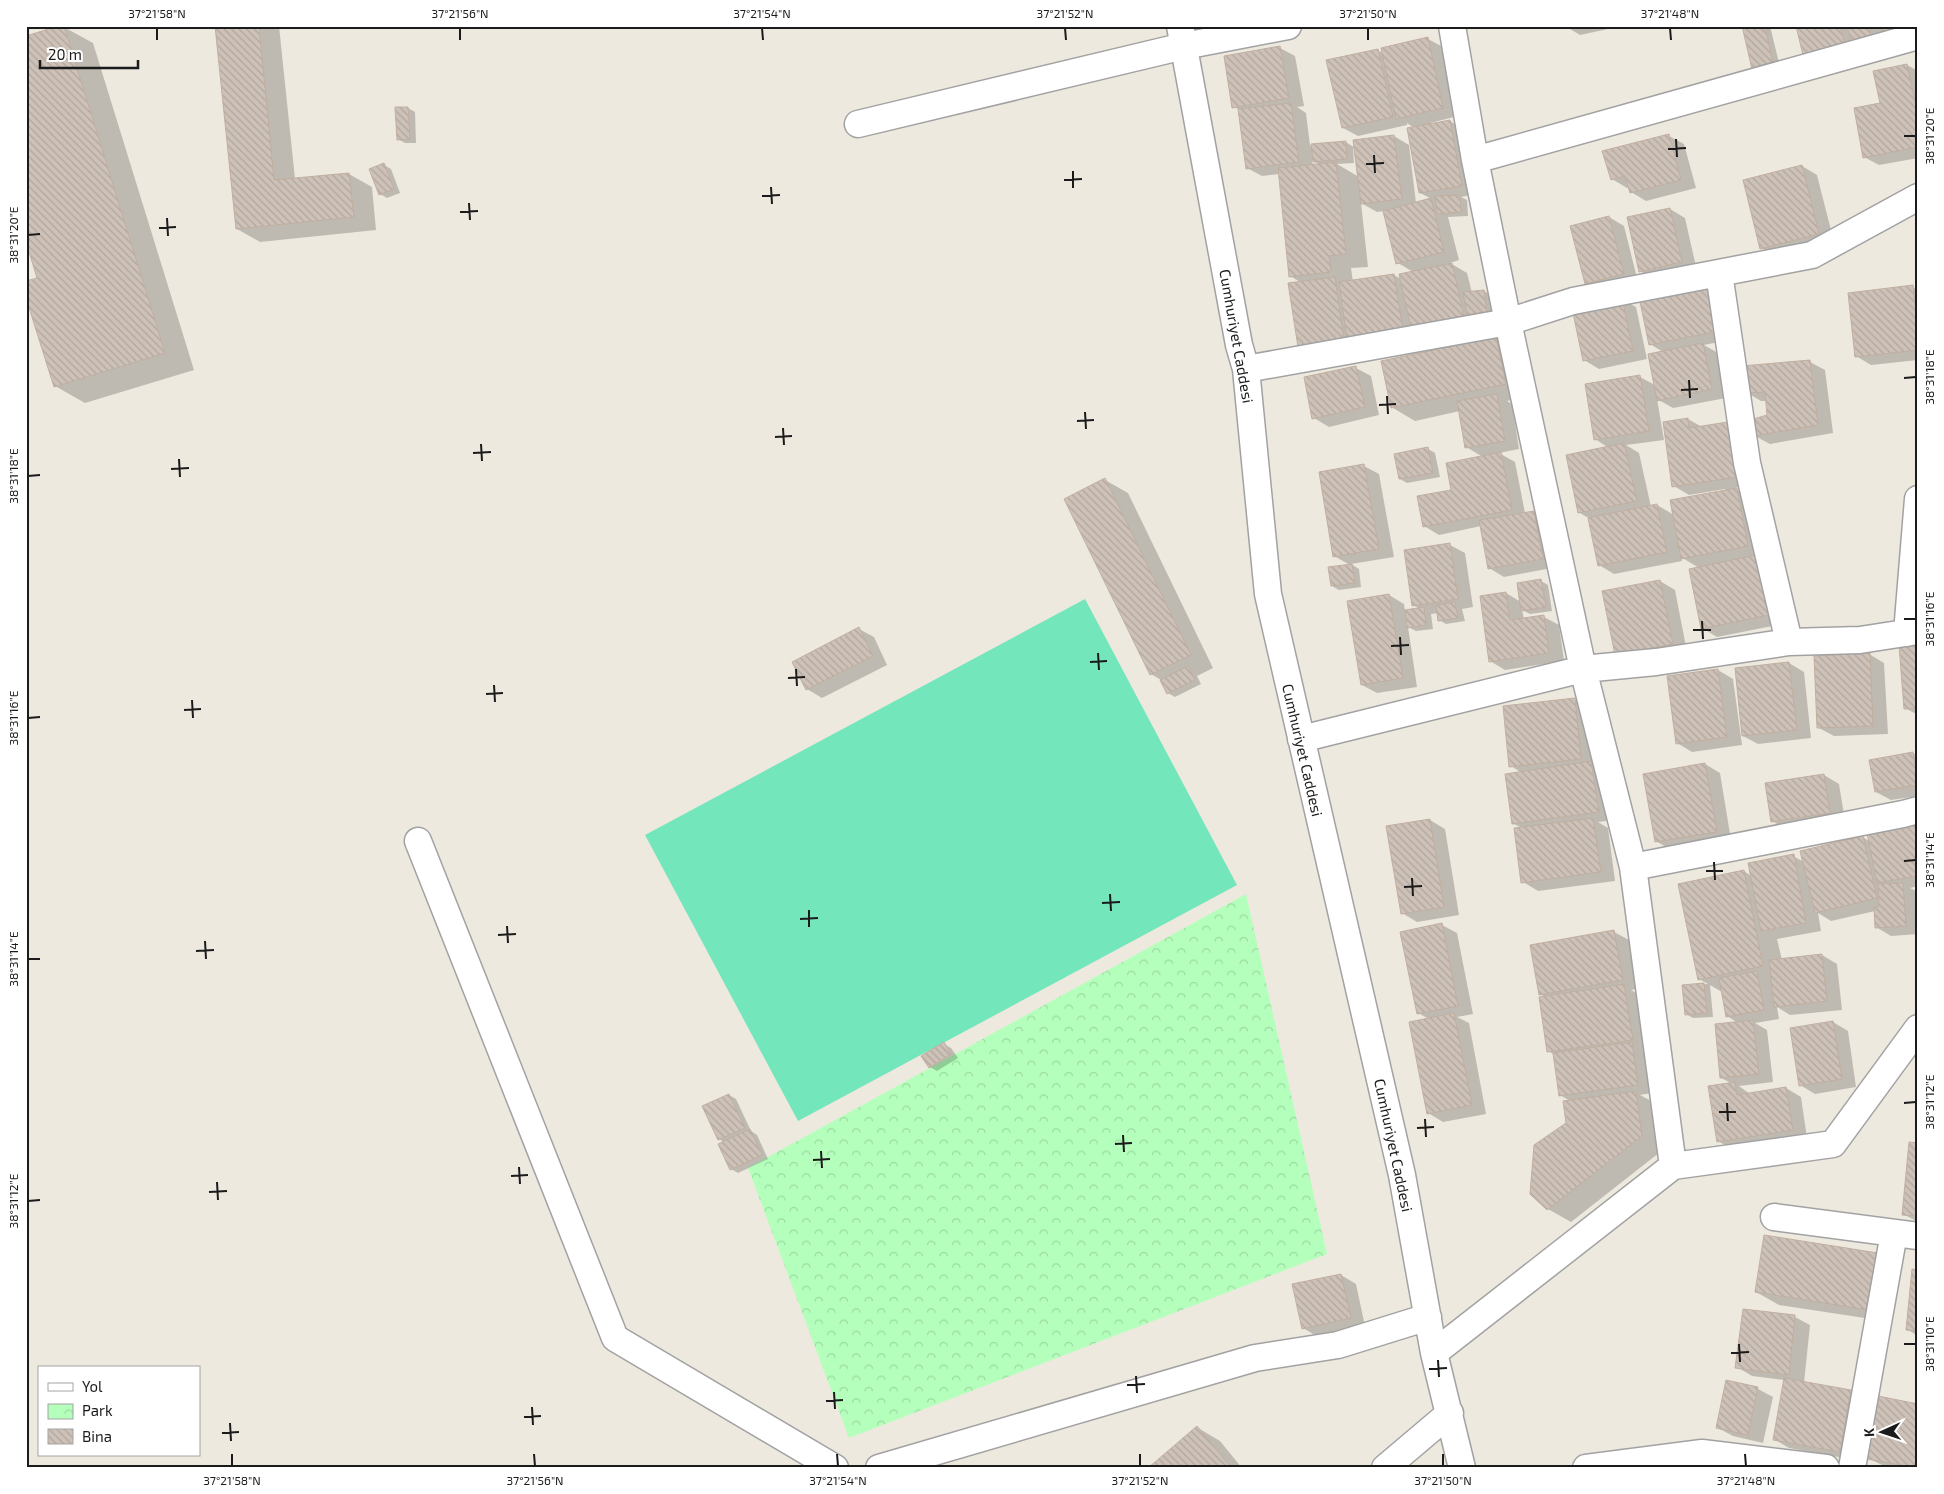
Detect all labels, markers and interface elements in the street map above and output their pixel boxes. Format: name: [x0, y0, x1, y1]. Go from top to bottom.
text: 37°21'58"N: [128, 6, 186, 20]
text: 37°21'56"N: [431, 6, 489, 20]
text: 37°21'54"N: [733, 6, 791, 20]
text: 37°21'52"N: [1036, 6, 1094, 20]
text: 37°21'50"N: [1339, 6, 1397, 20]
text: 37°21'48"N: [1641, 6, 1699, 20]
scale bar: [40, 38, 138, 70]
text: 20 m: [48, 45, 82, 63]
text: 38°31'20"E: [1922, 107, 1936, 165]
text: 38°31'20"E: [6, 206, 20, 264]
street label: Cumhuriyet Caddesi: [1216, 268, 1258, 404]
text: 38°31'18"E: [1922, 349, 1936, 405]
text: 38°31'18"E: [6, 448, 20, 504]
text: 38°31'16"E: [1922, 591, 1936, 646]
street label: Cumhuriyet Caddesi: [1279, 682, 1327, 818]
text: 38°31'16"E: [6, 690, 20, 745]
text: 38°31'14"E: [1922, 832, 1936, 888]
text: 38°31'14"E: [6, 931, 20, 987]
text: 38°31'12"E: [1922, 1074, 1936, 1129]
street label: Cumhuriyet Caddesi: [1371, 1077, 1417, 1213]
text: 38°31'12"E: [6, 1173, 20, 1228]
text: 38°31'10"E: [1922, 1316, 1936, 1372]
legend: [38, 1366, 200, 1456]
text: Yol: [82, 1377, 103, 1395]
text: Park: [82, 1401, 113, 1419]
north arrow: [1856, 1406, 1906, 1456]
text: Bina: [82, 1427, 112, 1445]
text: K: [1860, 1428, 1877, 1438]
text: 37°21'58"N: [203, 1473, 261, 1487]
text: 37°21'56"N: [506, 1473, 564, 1487]
text: 37°21'54"N: [809, 1473, 867, 1487]
text: 37°21'52"N: [1111, 1473, 1169, 1487]
text: 37°21'50"N: [1414, 1473, 1472, 1487]
text: 37°21'48"N: [1717, 1473, 1775, 1487]

